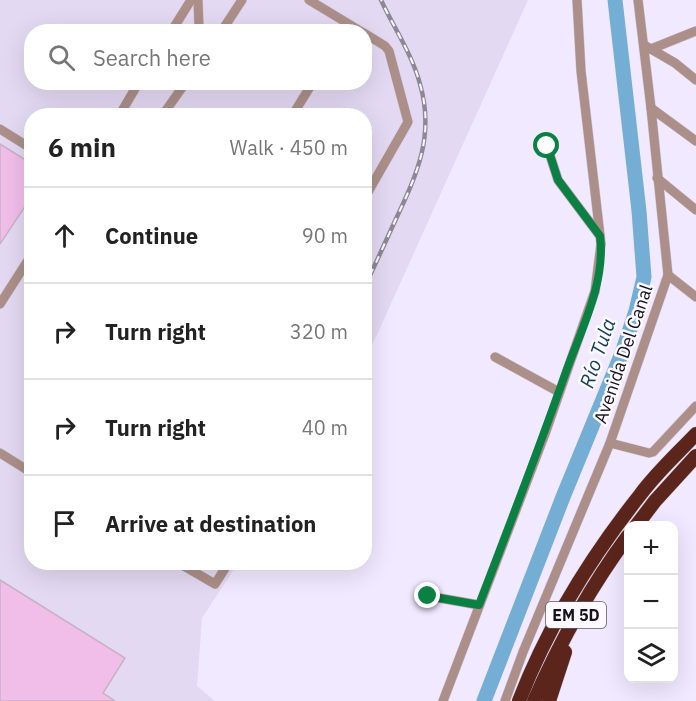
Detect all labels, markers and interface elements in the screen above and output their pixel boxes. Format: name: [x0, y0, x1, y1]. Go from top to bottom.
search box: [24, 24, 372, 90]
icon: search: [45, 41, 78, 74]
text: Search here: [93, 43, 211, 72]
text: 6 min: [48, 130, 116, 164]
route start: [533, 132, 559, 158]
text: Walk · 450 m: [230, 134, 348, 161]
icon: ahead: [48, 219, 81, 252]
text: Continue: [105, 221, 198, 250]
text: 90 m: [302, 222, 348, 249]
street label: Avenida Del Canal: [588, 281, 658, 426]
icon: right: [48, 315, 81, 348]
water label: Río Tula: [573, 315, 621, 391]
text: Turn right: [105, 317, 206, 346]
text: 320 m: [290, 318, 348, 345]
icon: right: [48, 411, 81, 444]
text: Turn right: [105, 413, 206, 442]
text: 40 m: [302, 414, 348, 441]
icon: arrive: [48, 507, 81, 540]
text: Arrive at destination: [105, 509, 316, 538]
map controls: [624, 521, 678, 683]
button: +: [624, 521, 678, 575]
button: −: [624, 575, 678, 629]
route end: [414, 582, 440, 608]
road number: EM 5D: [546, 602, 606, 628]
button: layers: [624, 629, 678, 683]

